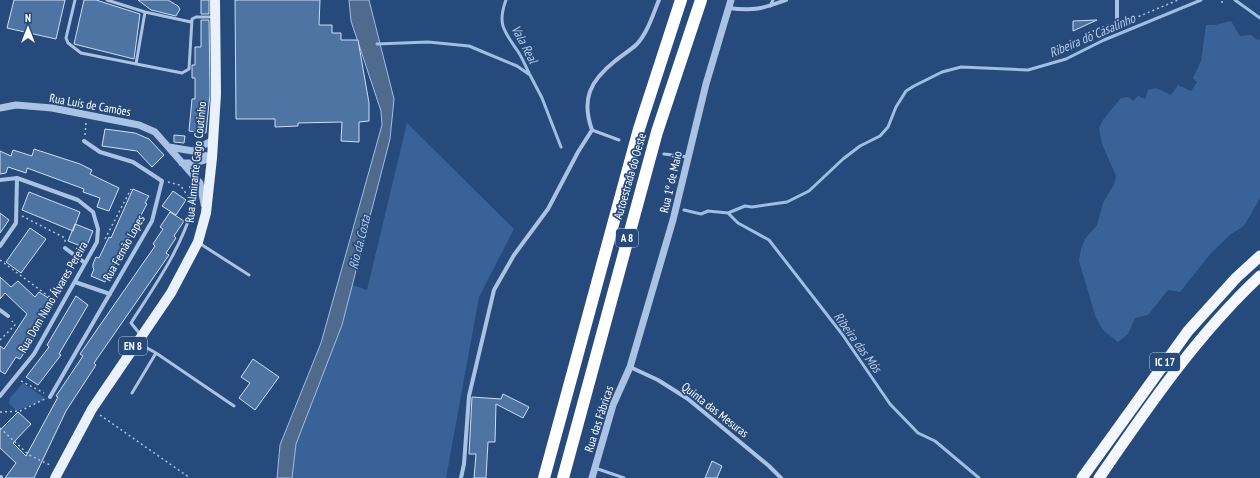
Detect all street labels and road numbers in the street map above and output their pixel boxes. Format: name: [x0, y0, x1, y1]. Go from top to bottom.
street label: Rua Luís de Camões: [48, 90, 132, 119]
street label: Rua Almirante Gago Coutinho: [182, 101, 209, 223]
street label: Autoestrada do Oeste: [610, 131, 649, 221]
street label: Rua 1º de Maio: [656, 149, 685, 214]
street label: Rua Fernão Lopes: [99, 212, 148, 283]
road number: A 8: [616, 229, 638, 247]
street label: Rua Dom Nuno Álvares Pereira: [15, 238, 91, 355]
road number: EN 8: [119, 337, 147, 355]
road number: IC 17: [1150, 353, 1180, 371]
street label: Quinta das Mesuras: [679, 379, 752, 440]
street label: Rua das Fábricas: [581, 384, 616, 454]

